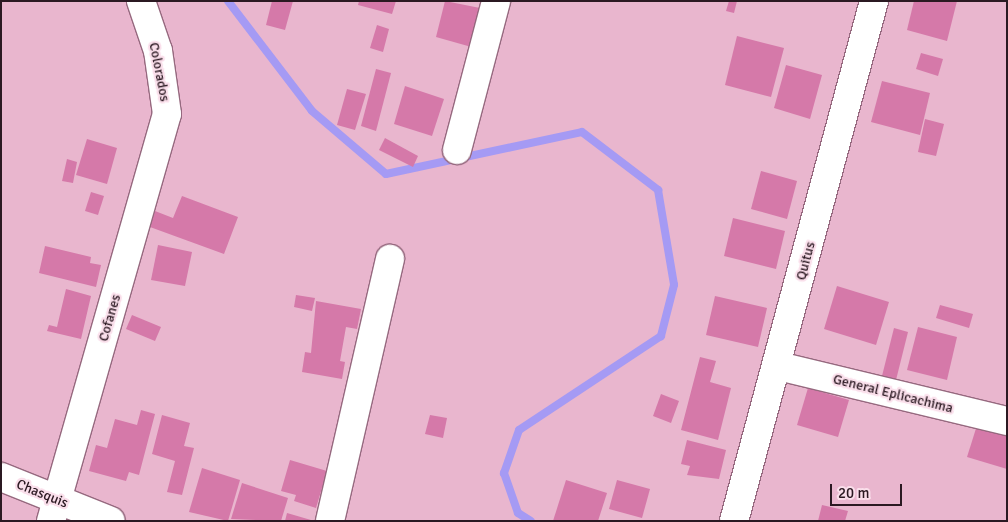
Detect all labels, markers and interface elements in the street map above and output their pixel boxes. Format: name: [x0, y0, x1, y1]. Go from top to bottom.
street label: Colorados: [145, 41, 173, 103]
street label: Quitus: [793, 240, 819, 282]
street label: Cofanes: [95, 293, 125, 343]
street label: General Eplicachima: [831, 371, 955, 417]
scale bar: [833, 474, 906, 506]
street label: Chasquis: [14, 476, 70, 512]
text: 20 m: [838, 484, 869, 502]

